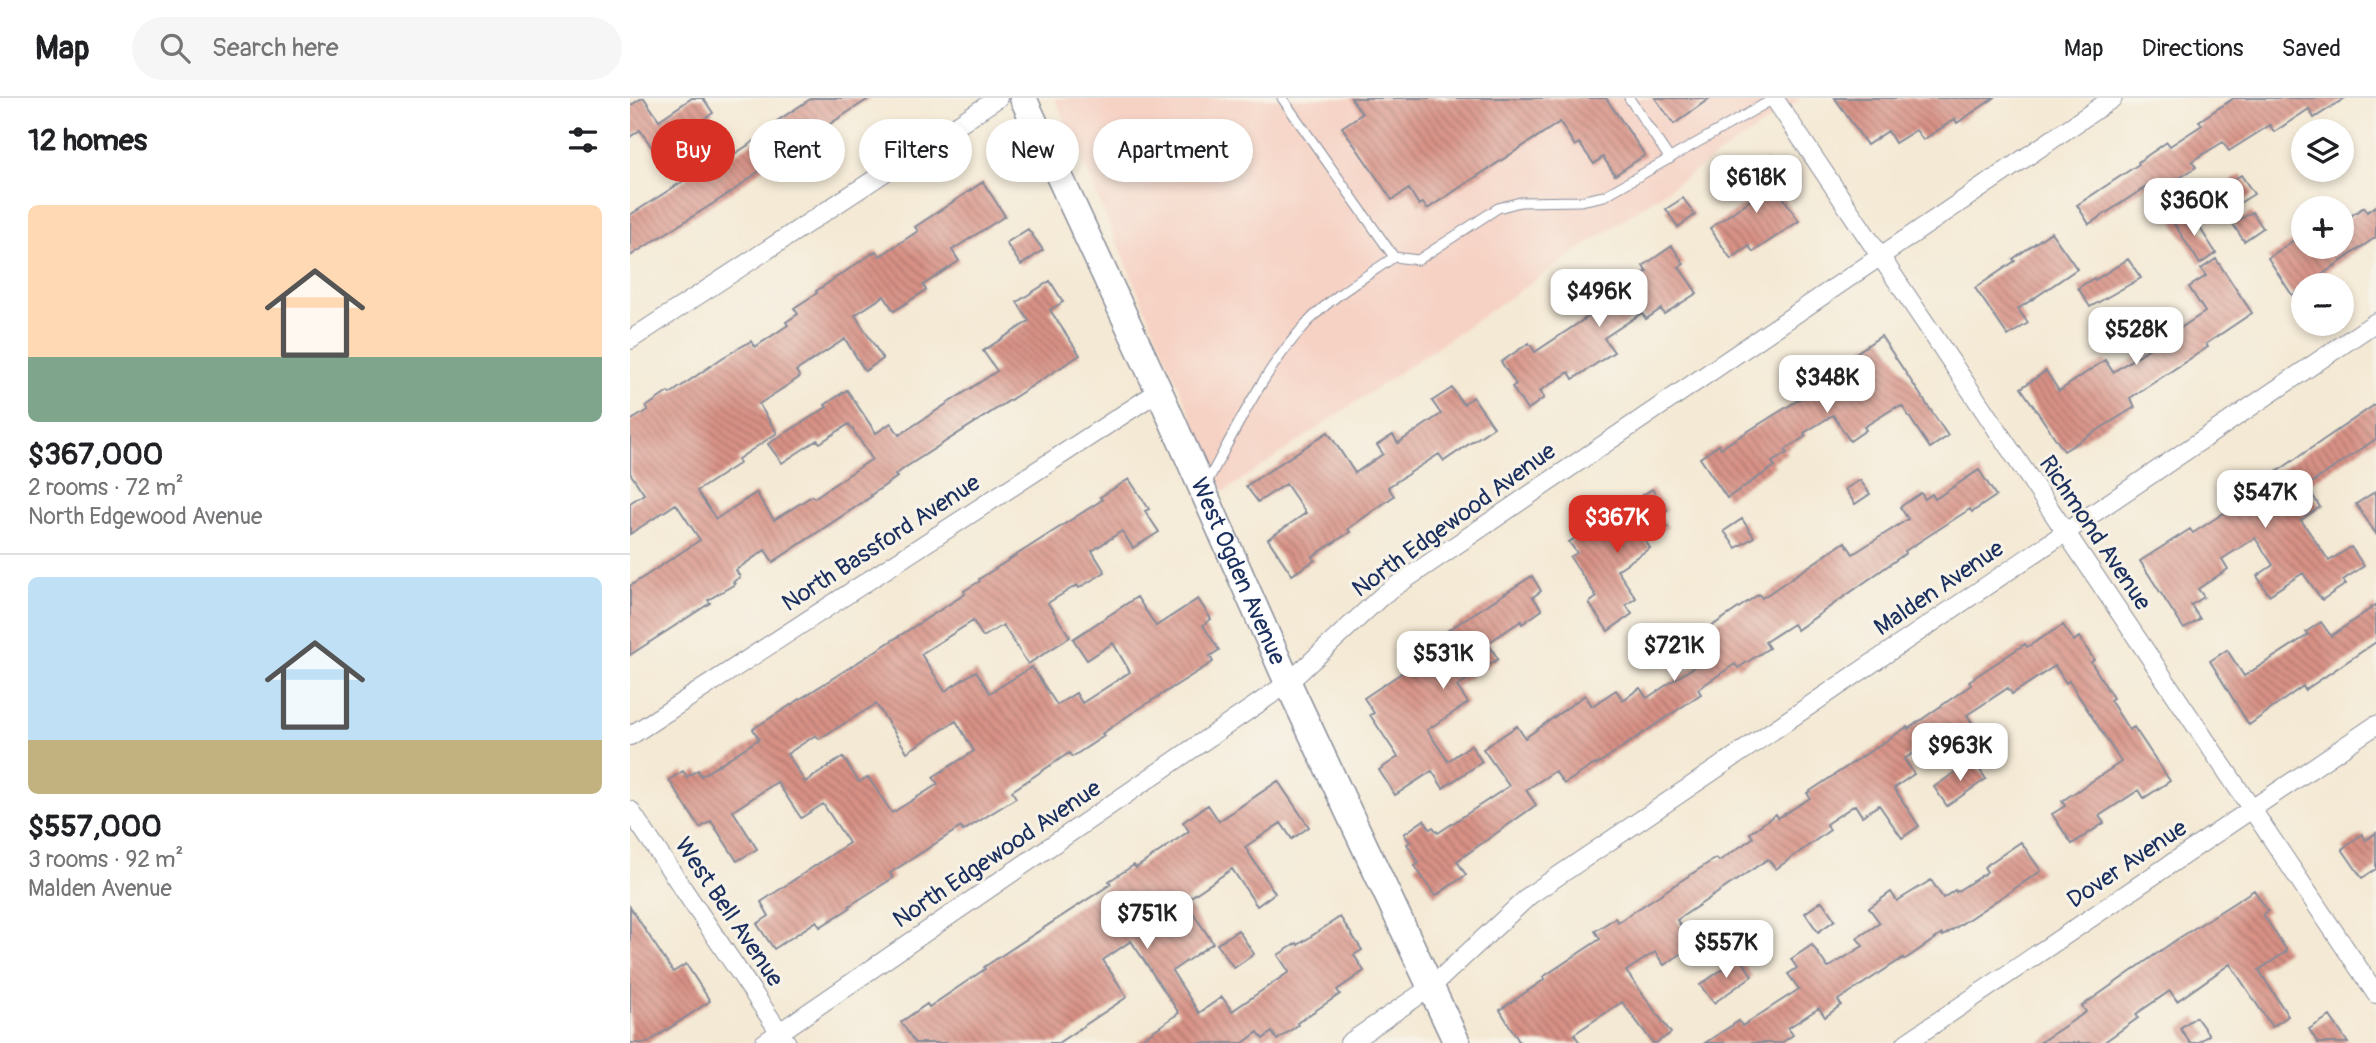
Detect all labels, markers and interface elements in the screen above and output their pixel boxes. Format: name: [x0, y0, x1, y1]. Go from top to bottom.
search box: [132, 17, 622, 80]
text: Map: [35, 28, 90, 69]
icon: search: [156, 29, 194, 67]
text: Search here: [212, 32, 339, 64]
text: Map: [2064, 34, 2104, 63]
text: Directions: [2142, 34, 2243, 63]
text: Saved: [2281, 34, 2341, 63]
chip: Buy: [651, 119, 735, 182]
chip: Rent: [749, 119, 845, 182]
chip: Filters: [859, 119, 972, 182]
chip: New: [986, 119, 1079, 182]
chip: Apartment: [1093, 119, 1253, 182]
map controls: [2291, 119, 2354, 336]
button: layers: [2291, 119, 2354, 182]
icon: filters: [564, 121, 602, 159]
text: 12 homes: [28, 122, 147, 159]
pin: $618K: [1707, 156, 1805, 215]
text: $618K: [1726, 163, 1786, 192]
pin: $360K: [2145, 178, 2243, 238]
text: $360K: [2160, 186, 2228, 215]
button: +: [2291, 196, 2354, 259]
icon: home: [252, 250, 378, 376]
pin: $496K: [1550, 270, 1648, 329]
button: −: [2291, 273, 2354, 336]
text: $496K: [1567, 277, 1631, 306]
pin: $528K: [2087, 308, 2185, 367]
text: $528K: [2104, 315, 2168, 344]
pin: $348K: [1778, 356, 1876, 415]
text: $348K: [1795, 363, 1859, 392]
text: $367,000: [28, 436, 163, 473]
street label: North Edgewood Avenue: [1347, 436, 1562, 604]
street label: Richmond Avenue: [2033, 450, 2157, 616]
street label: North Bassford Avenue: [777, 468, 985, 618]
pin: $547K: [2216, 470, 2314, 530]
text: 2 rooms · 72 m²: [28, 473, 184, 502]
street label: West Ogden Avenue: [1185, 473, 1293, 669]
text: $547K: [2233, 478, 2297, 507]
pin: $367K: [1568, 496, 1666, 555]
text: North Edgewood Avenue: [28, 502, 262, 531]
text: $367K: [1585, 503, 1649, 532]
street label: Malden Avenue: [1869, 534, 2009, 642]
icon: home: [252, 622, 378, 748]
pin: $721K: [1625, 624, 1723, 683]
text: $721K: [1644, 631, 1704, 660]
pin: $531K: [1394, 632, 1492, 691]
text: $531K: [1413, 639, 1473, 668]
pin: $963K: [1911, 724, 2009, 783]
text: $963K: [1928, 731, 1992, 760]
street label: North Edgewood Avenue: [888, 774, 1107, 934]
text: $557,000: [28, 808, 162, 845]
street label: Dover Avenue: [2062, 813, 2192, 915]
street label: West Bell Avenue: [668, 832, 790, 992]
text: 3 rooms · 92 m²: [28, 845, 183, 874]
text: Malden Avenue: [28, 874, 172, 903]
pin: $751K: [1098, 892, 1196, 951]
text: $751K: [1117, 899, 1177, 928]
pin: $557K: [1677, 920, 1775, 980]
text: $557K: [1694, 928, 1758, 957]

